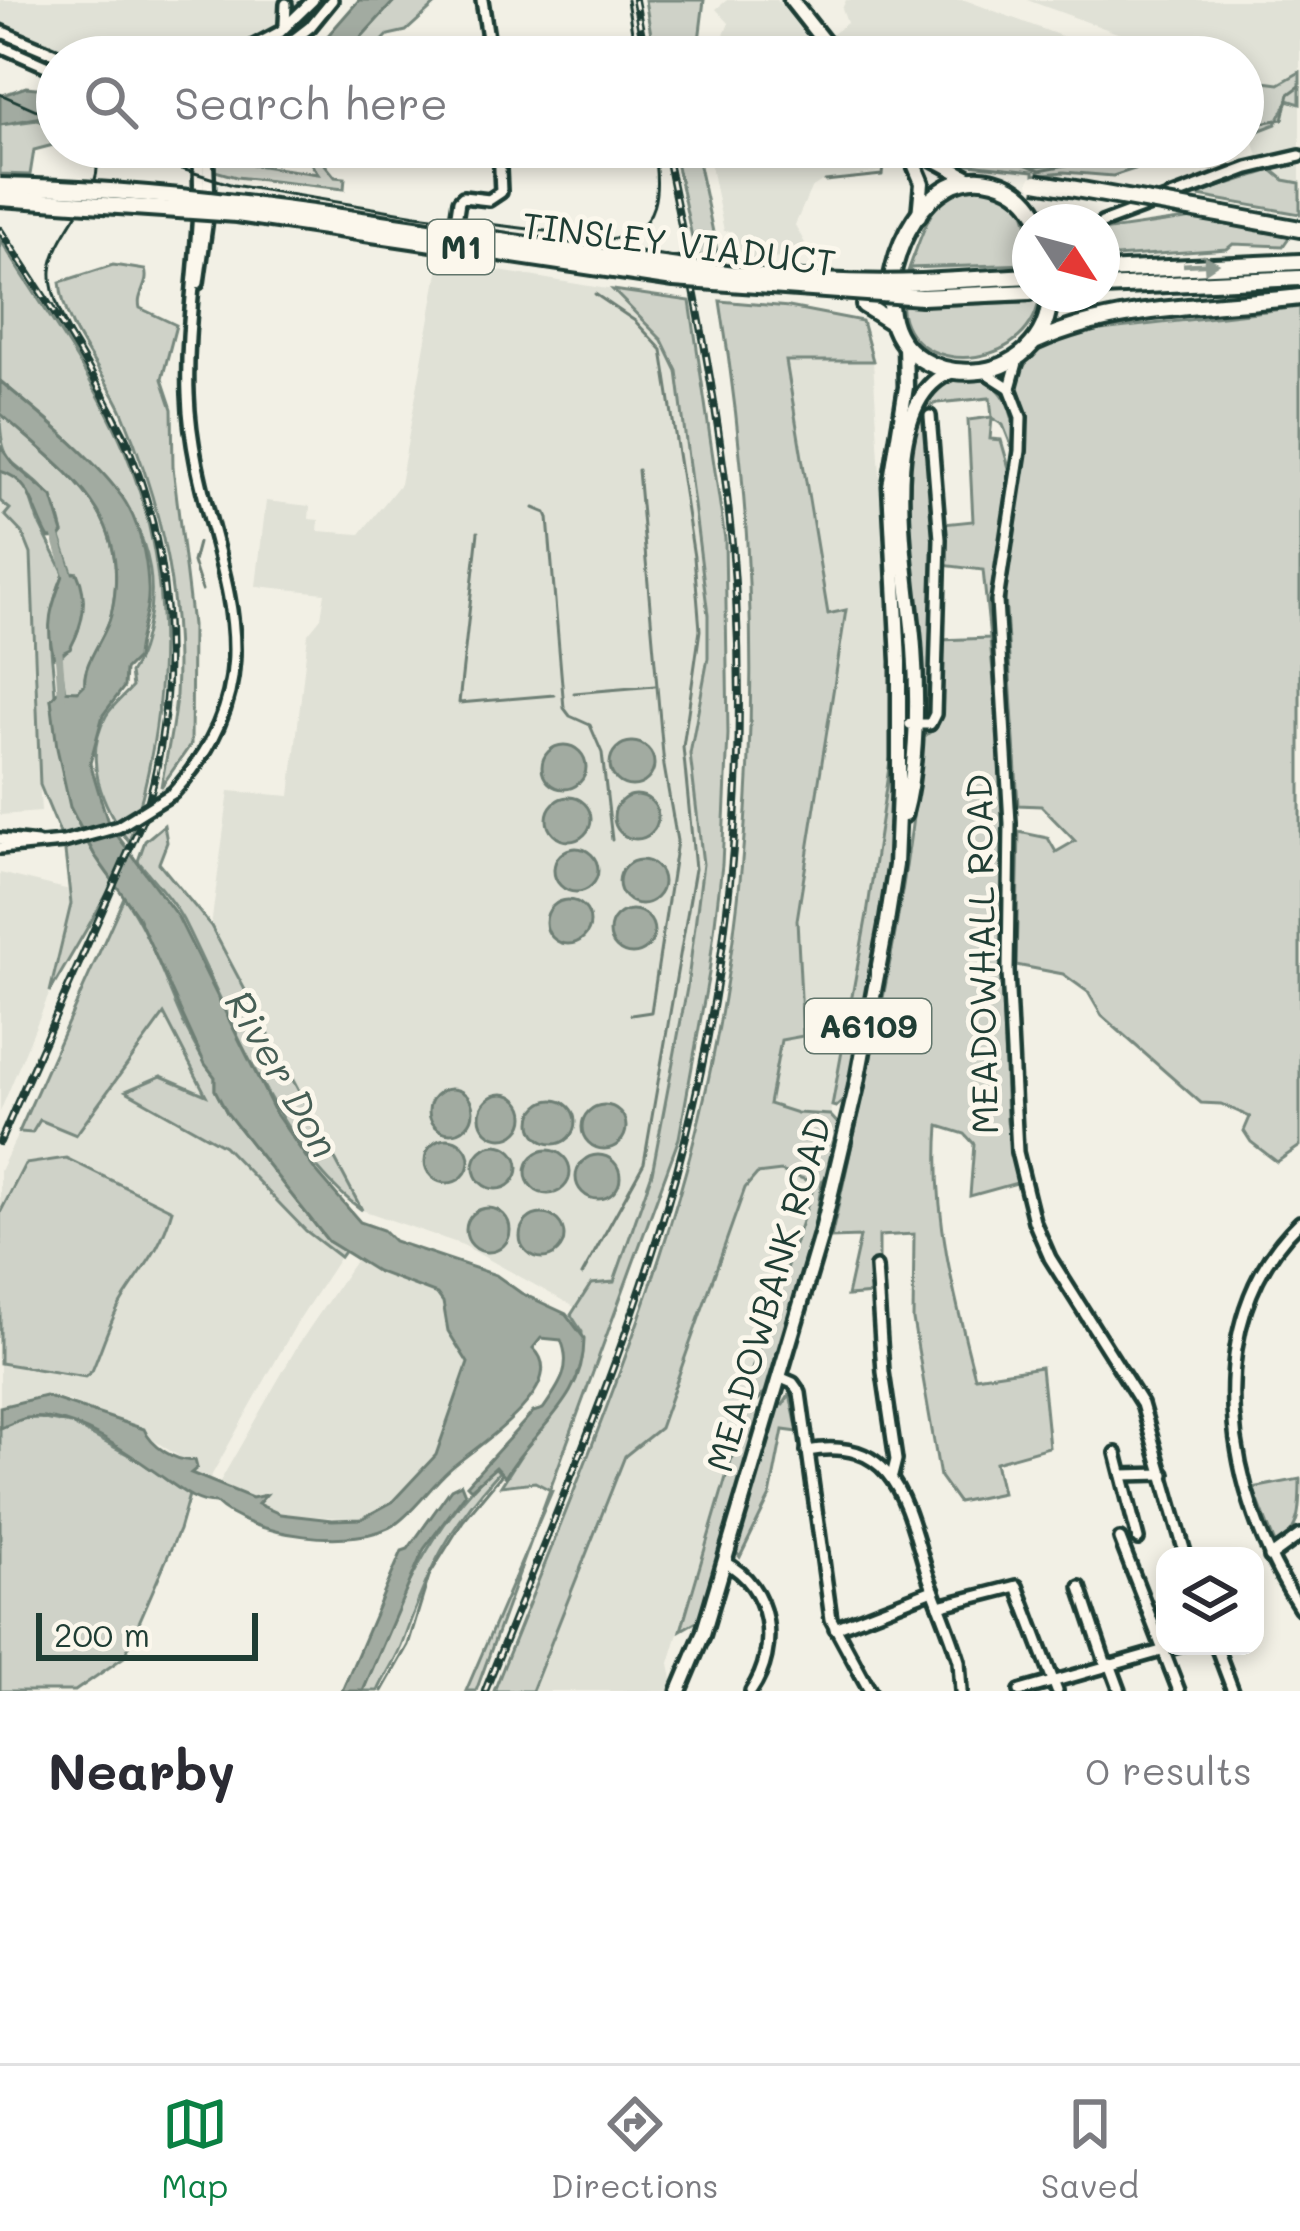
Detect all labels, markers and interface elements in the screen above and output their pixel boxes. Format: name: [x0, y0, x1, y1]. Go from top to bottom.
search box: [36, 36, 1264, 168]
icon: search: [78, 69, 144, 135]
text: Search here: [174, 73, 448, 131]
street label: TINSLEY VIADUCT: [520, 200, 839, 285]
north arrow: [1012, 204, 1120, 312]
road number: M1: [428, 220, 494, 274]
one-way arrow: [1183, 254, 1221, 273]
street label: MEADOWHALL ROAD: [954, 773, 1007, 1135]
water label: River Don: [215, 980, 352, 1166]
road number: A6109: [805, 999, 931, 1053]
street label: MEADOWBANK ROAD: [694, 1110, 841, 1477]
map controls: [1156, 1547, 1264, 1655]
button: layers: [1156, 1547, 1264, 1655]
scale bar: [36, 1607, 258, 1660]
text: 200 m: [54, 1612, 150, 1655]
text: Nearby: [48, 1736, 235, 1803]
text: 0 results: [1086, 1744, 1252, 1795]
tab: Map: [161, 2091, 228, 2206]
tab: Directions: [551, 2091, 718, 2206]
tab: Saved: [1041, 2091, 1139, 2206]

